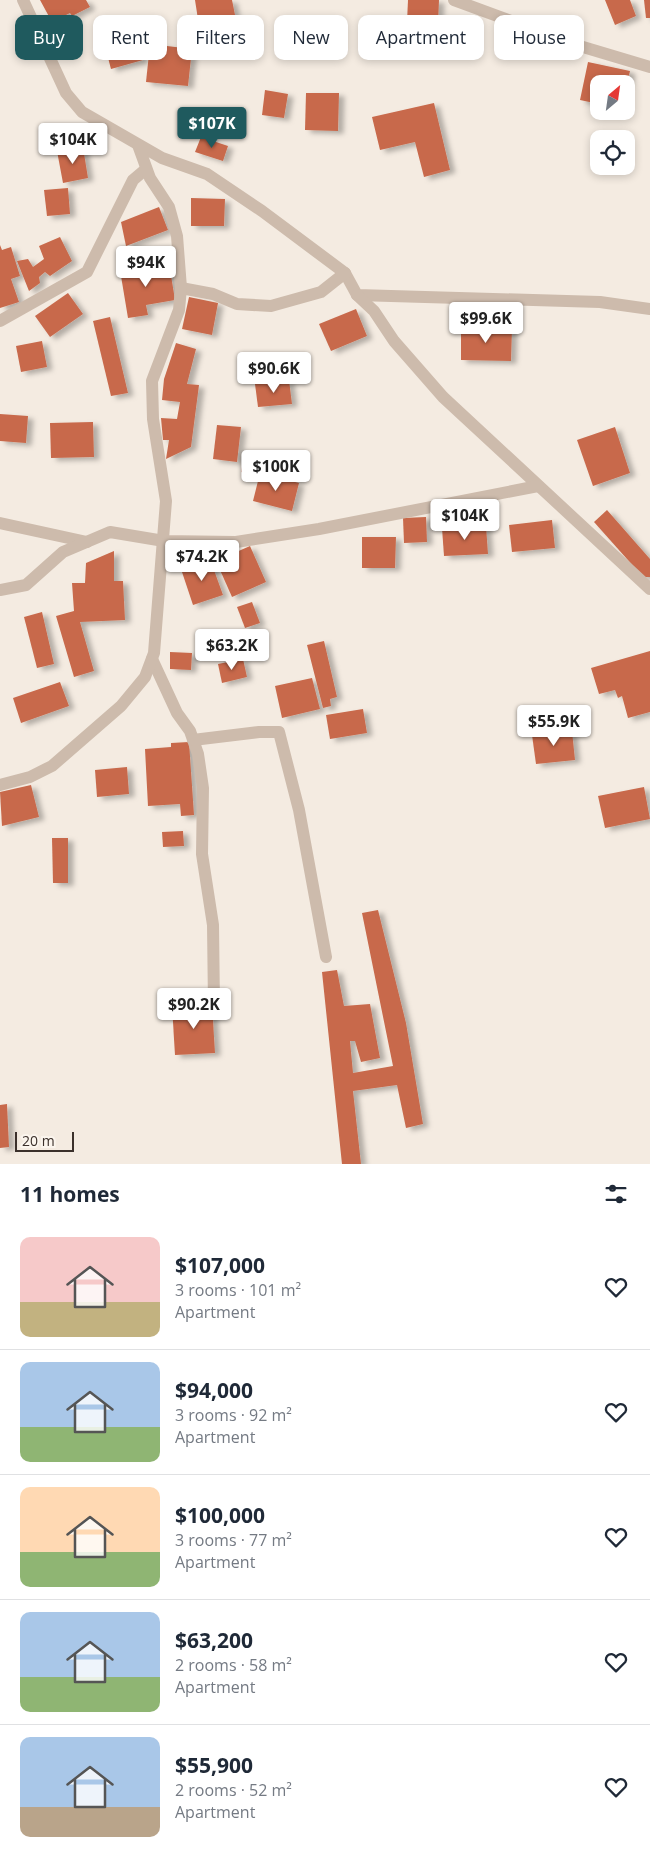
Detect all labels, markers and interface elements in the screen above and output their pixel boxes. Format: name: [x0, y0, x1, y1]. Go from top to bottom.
chip: Buy: [15, 15, 83, 60]
chip: Rent: [93, 15, 167, 60]
chip: Filters: [177, 15, 264, 60]
chip: New: [274, 15, 348, 60]
chip: Apartment: [358, 15, 484, 60]
chip: House: [494, 15, 584, 60]
north arrow: [590, 75, 635, 120]
map controls: [590, 75, 635, 175]
pin: $107K: [177, 106, 247, 149]
text: $107K: [188, 112, 236, 134]
pin: $104K: [38, 122, 108, 165]
text: $104K: [49, 128, 97, 150]
button: locate: [590, 130, 635, 175]
pin: $94K: [116, 246, 176, 288]
text: $94K: [127, 251, 165, 273]
pin: $99.6K: [445, 302, 527, 344]
text: $99.6K: [460, 307, 512, 329]
pin: $90.6K: [233, 352, 315, 394]
text: $90.6K: [248, 357, 300, 379]
pin: $100K: [241, 450, 311, 492]
text: $100K: [252, 455, 300, 477]
pin: $104K: [430, 498, 500, 541]
text: $104K: [441, 504, 489, 526]
pin: $74.2K: [161, 540, 243, 582]
text: $74.2K: [176, 545, 228, 567]
pin: $63.2K: [191, 628, 273, 671]
text: $63.2K: [206, 634, 258, 656]
pin: $55.9K: [513, 704, 595, 747]
text: $55.9K: [528, 710, 580, 732]
pin: $90.2K: [153, 988, 235, 1030]
text: $90.2K: [168, 993, 220, 1015]
scale bar: [15, 1129, 74, 1152]
text: 20 m: [22, 1131, 55, 1150]
text: 11 homes: [20, 1180, 120, 1208]
icon: filters: [602, 1180, 630, 1208]
text: $107,000: [175, 1251, 265, 1279]
icon: home: [60, 1257, 120, 1317]
icon: heart: [602, 1273, 630, 1301]
text: 3 rooms · 101 m²: [175, 1279, 301, 1301]
text: Apartment: [175, 1301, 255, 1323]
text: $94,000: [175, 1376, 253, 1404]
icon: home: [60, 1382, 120, 1442]
icon: heart: [602, 1398, 630, 1426]
text: 3 rooms · 92 m²: [175, 1404, 292, 1426]
text: Apartment: [175, 1426, 255, 1448]
text: $100,000: [175, 1501, 265, 1529]
icon: home: [60, 1507, 120, 1567]
icon: heart: [602, 1523, 630, 1551]
text: 3 rooms · 77 m²: [175, 1529, 292, 1551]
text: Apartment: [175, 1551, 255, 1573]
text: $63,200: [175, 1626, 253, 1654]
icon: home: [60, 1632, 120, 1692]
icon: heart: [602, 1648, 630, 1676]
text: 2 rooms · 58 m²: [175, 1654, 292, 1676]
text: Apartment: [175, 1676, 255, 1698]
text: $55,900: [175, 1751, 253, 1779]
icon: home: [60, 1757, 120, 1817]
icon: heart: [602, 1773, 630, 1801]
text: 2 rooms · 52 m²: [175, 1779, 292, 1801]
text: Apartment: [175, 1801, 255, 1823]

